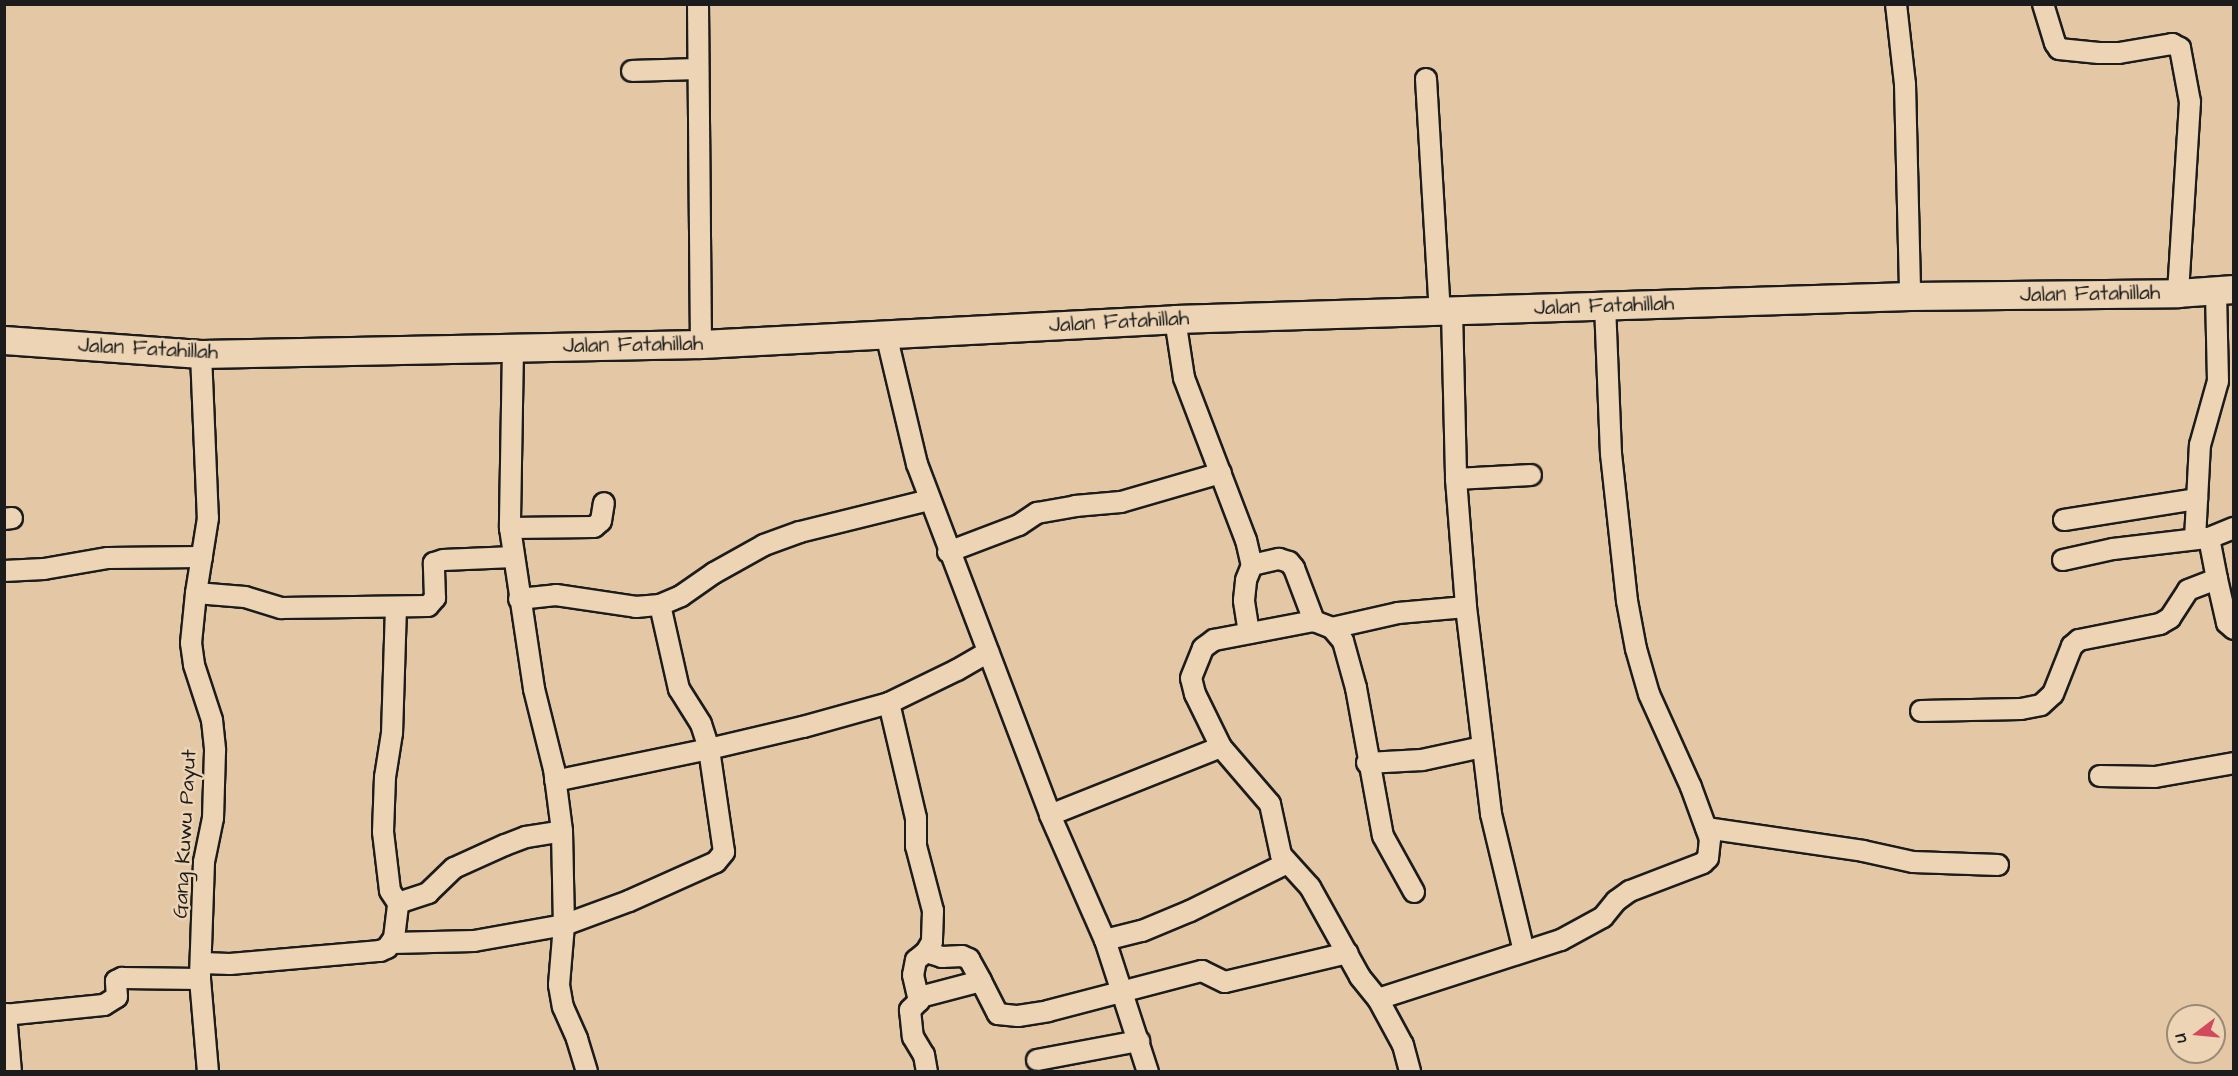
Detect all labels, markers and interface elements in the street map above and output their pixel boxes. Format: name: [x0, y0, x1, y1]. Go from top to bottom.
street label: Jalan Fatahillah: [2020, 280, 2160, 308]
street label: Jalan Fatahillah: [1533, 291, 1675, 321]
street label: Jalan Fatahillah: [1048, 306, 1190, 338]
street label: Jalan Fatahillah: [563, 331, 703, 359]
street label: Jalan Fatahillah: [77, 333, 219, 365]
street label: Gang Kuwu Payut: [168, 749, 202, 919]
north arrow: [2166, 1004, 2226, 1064]
text: U: [2169, 1031, 2192, 1046]

